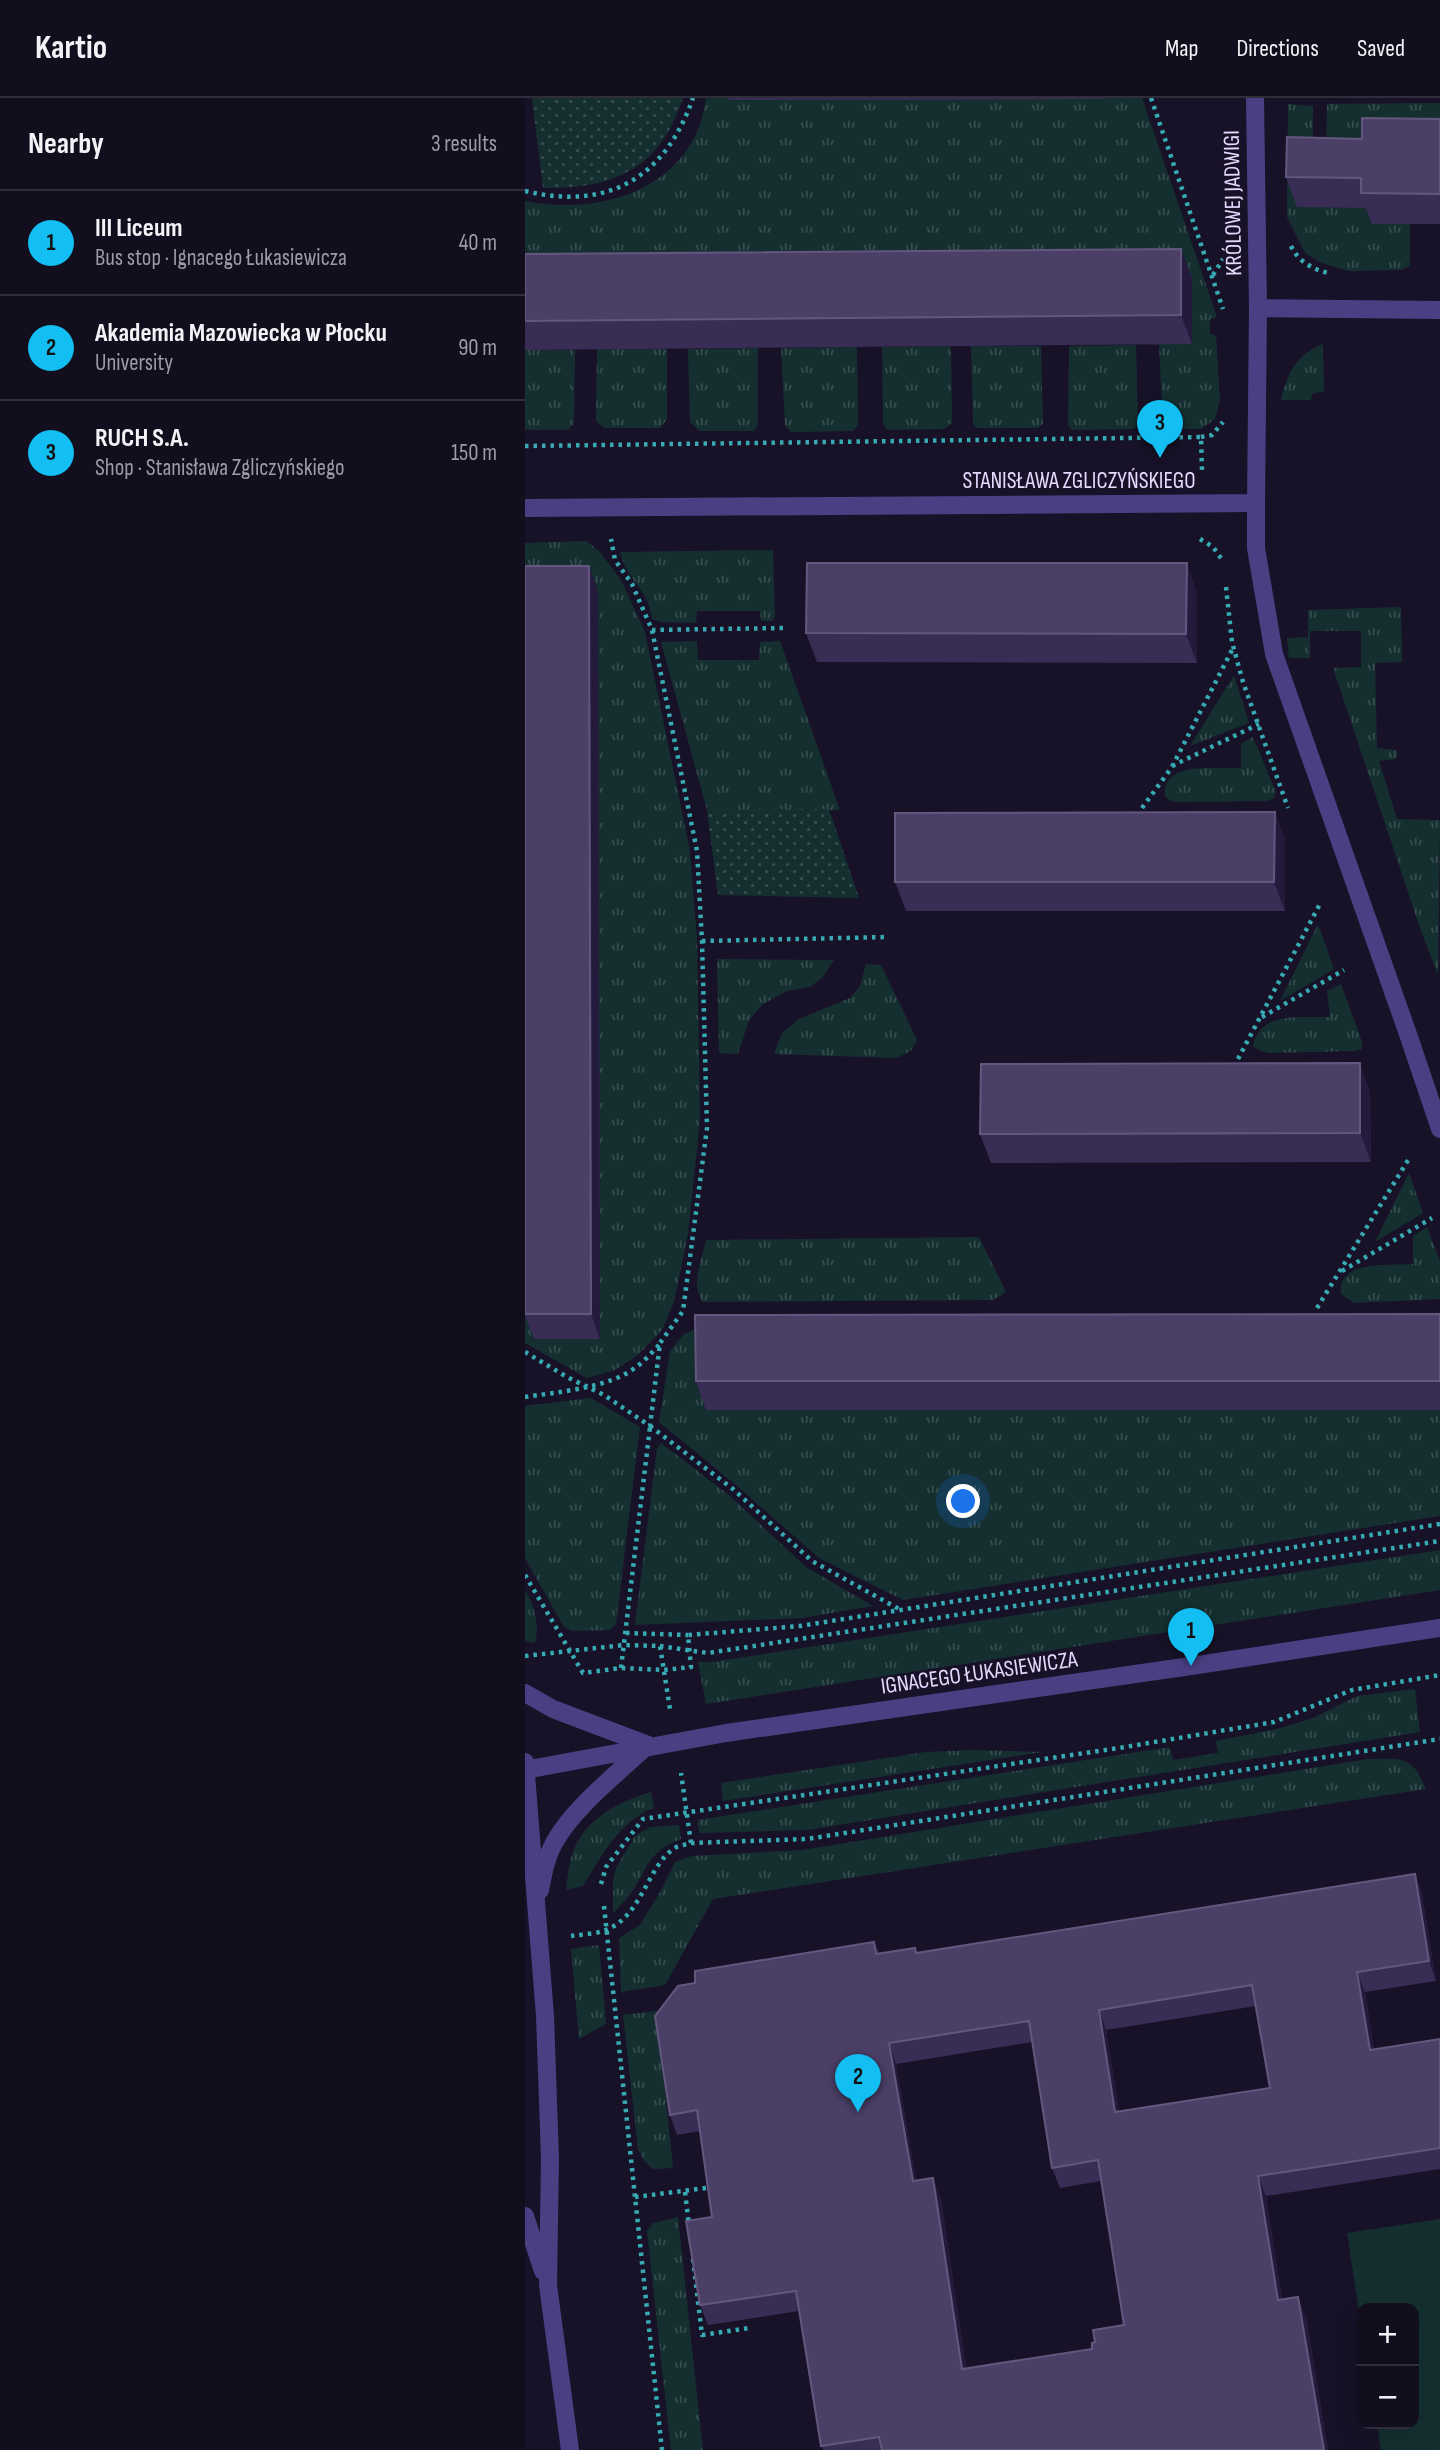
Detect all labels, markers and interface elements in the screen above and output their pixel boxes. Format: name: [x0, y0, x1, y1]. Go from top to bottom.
text: Kartio: [35, 28, 107, 68]
text: Map: [1165, 34, 1198, 63]
text: Directions: [1236, 34, 1319, 63]
text: Saved: [1357, 34, 1405, 63]
text: Nearby: [28, 126, 104, 162]
text: 3 results: [431, 130, 497, 158]
street label: KRÓLOWEJ JADWIGI: [1218, 130, 1248, 276]
text: III Liceum: [95, 213, 182, 244]
text: 1: [46, 229, 56, 257]
text: 40 m: [459, 229, 497, 257]
text: Bus stop · Ignacego Łukasiewicza: [95, 244, 347, 272]
text: Akademia Mazowiecka w Płocku: [95, 318, 387, 349]
text: 2: [46, 334, 56, 362]
text: 90 m: [458, 334, 497, 362]
text: University: [95, 349, 173, 377]
pin: 3: [1137, 400, 1183, 458]
text: RUCH S.A.: [95, 423, 189, 454]
text: 3: [46, 439, 56, 467]
text: 150 m: [451, 439, 497, 467]
text: Shop · Stanisława Zgliczyńskiego: [95, 454, 345, 482]
street label: STANISŁAWA ZGLICZYŃSKIEGO: [962, 467, 1196, 495]
your location: [946, 1484, 980, 1518]
pin: 1: [1168, 1608, 1214, 1666]
street label: IGNACEGO ŁUKASIEWICZA: [879, 1645, 1079, 1701]
pin: 2: [835, 2054, 881, 2112]
map controls: [1356, 2303, 1419, 2429]
button: +: [1356, 2303, 1419, 2366]
button: −: [1356, 2366, 1419, 2429]

